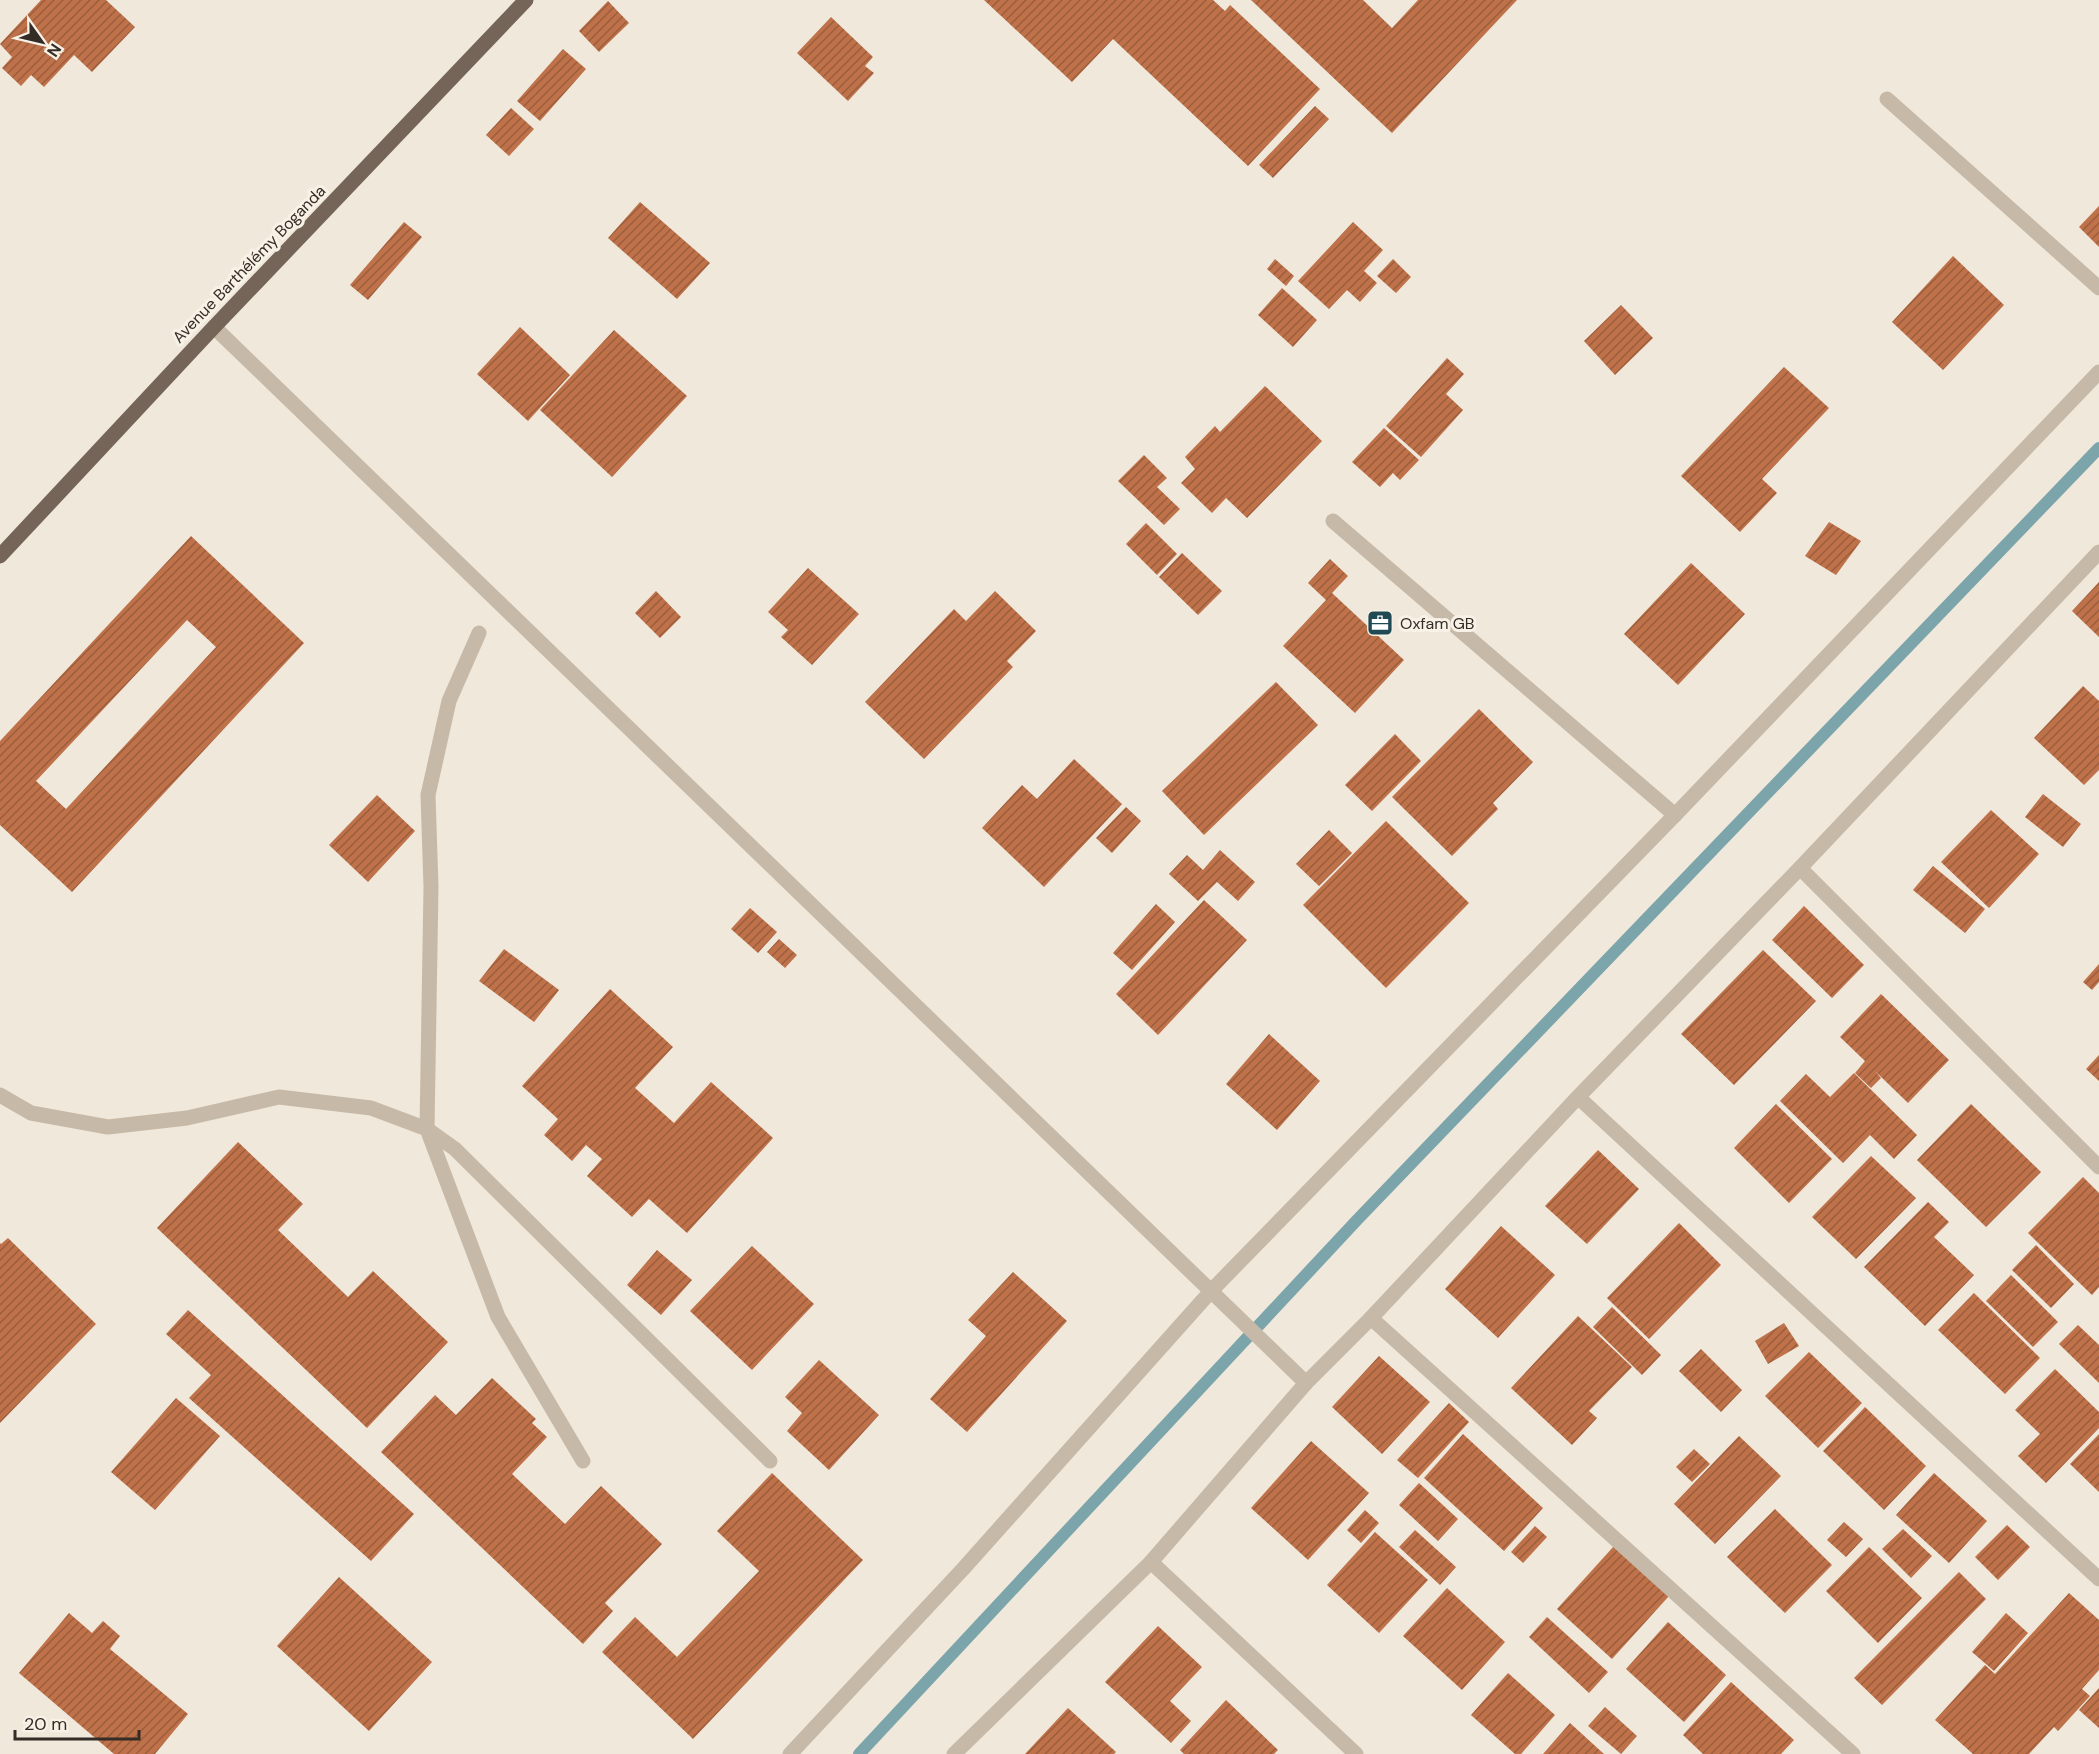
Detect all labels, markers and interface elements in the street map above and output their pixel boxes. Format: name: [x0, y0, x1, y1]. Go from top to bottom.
north arrow: [12, 12, 72, 72]
text: N: [42, 39, 66, 61]
street label: Avenue Barthélémy Boganda: [168, 181, 330, 347]
office icon: Oxfam GB: [1365, 608, 1395, 638]
place label: Oxfam GB: [1400, 613, 1474, 634]
scale bar: [15, 1703, 140, 1741]
text: 20 m: [24, 1712, 67, 1736]

